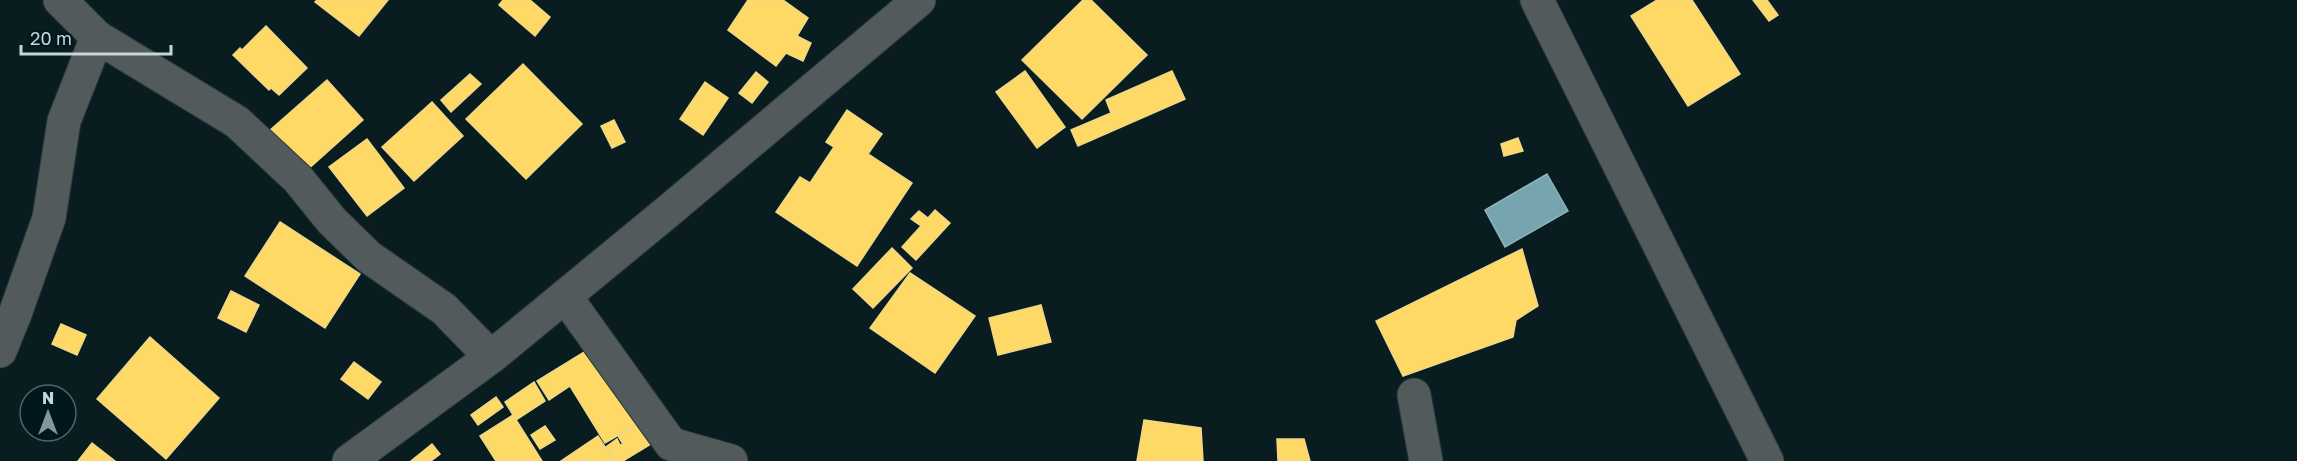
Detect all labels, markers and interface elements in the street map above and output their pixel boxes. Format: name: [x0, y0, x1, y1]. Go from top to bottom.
scale bar: [21, 18, 171, 56]
text: 20 m: [30, 27, 72, 49]
north arrow: [18, 383, 78, 443]
text: N: [42, 388, 54, 408]

